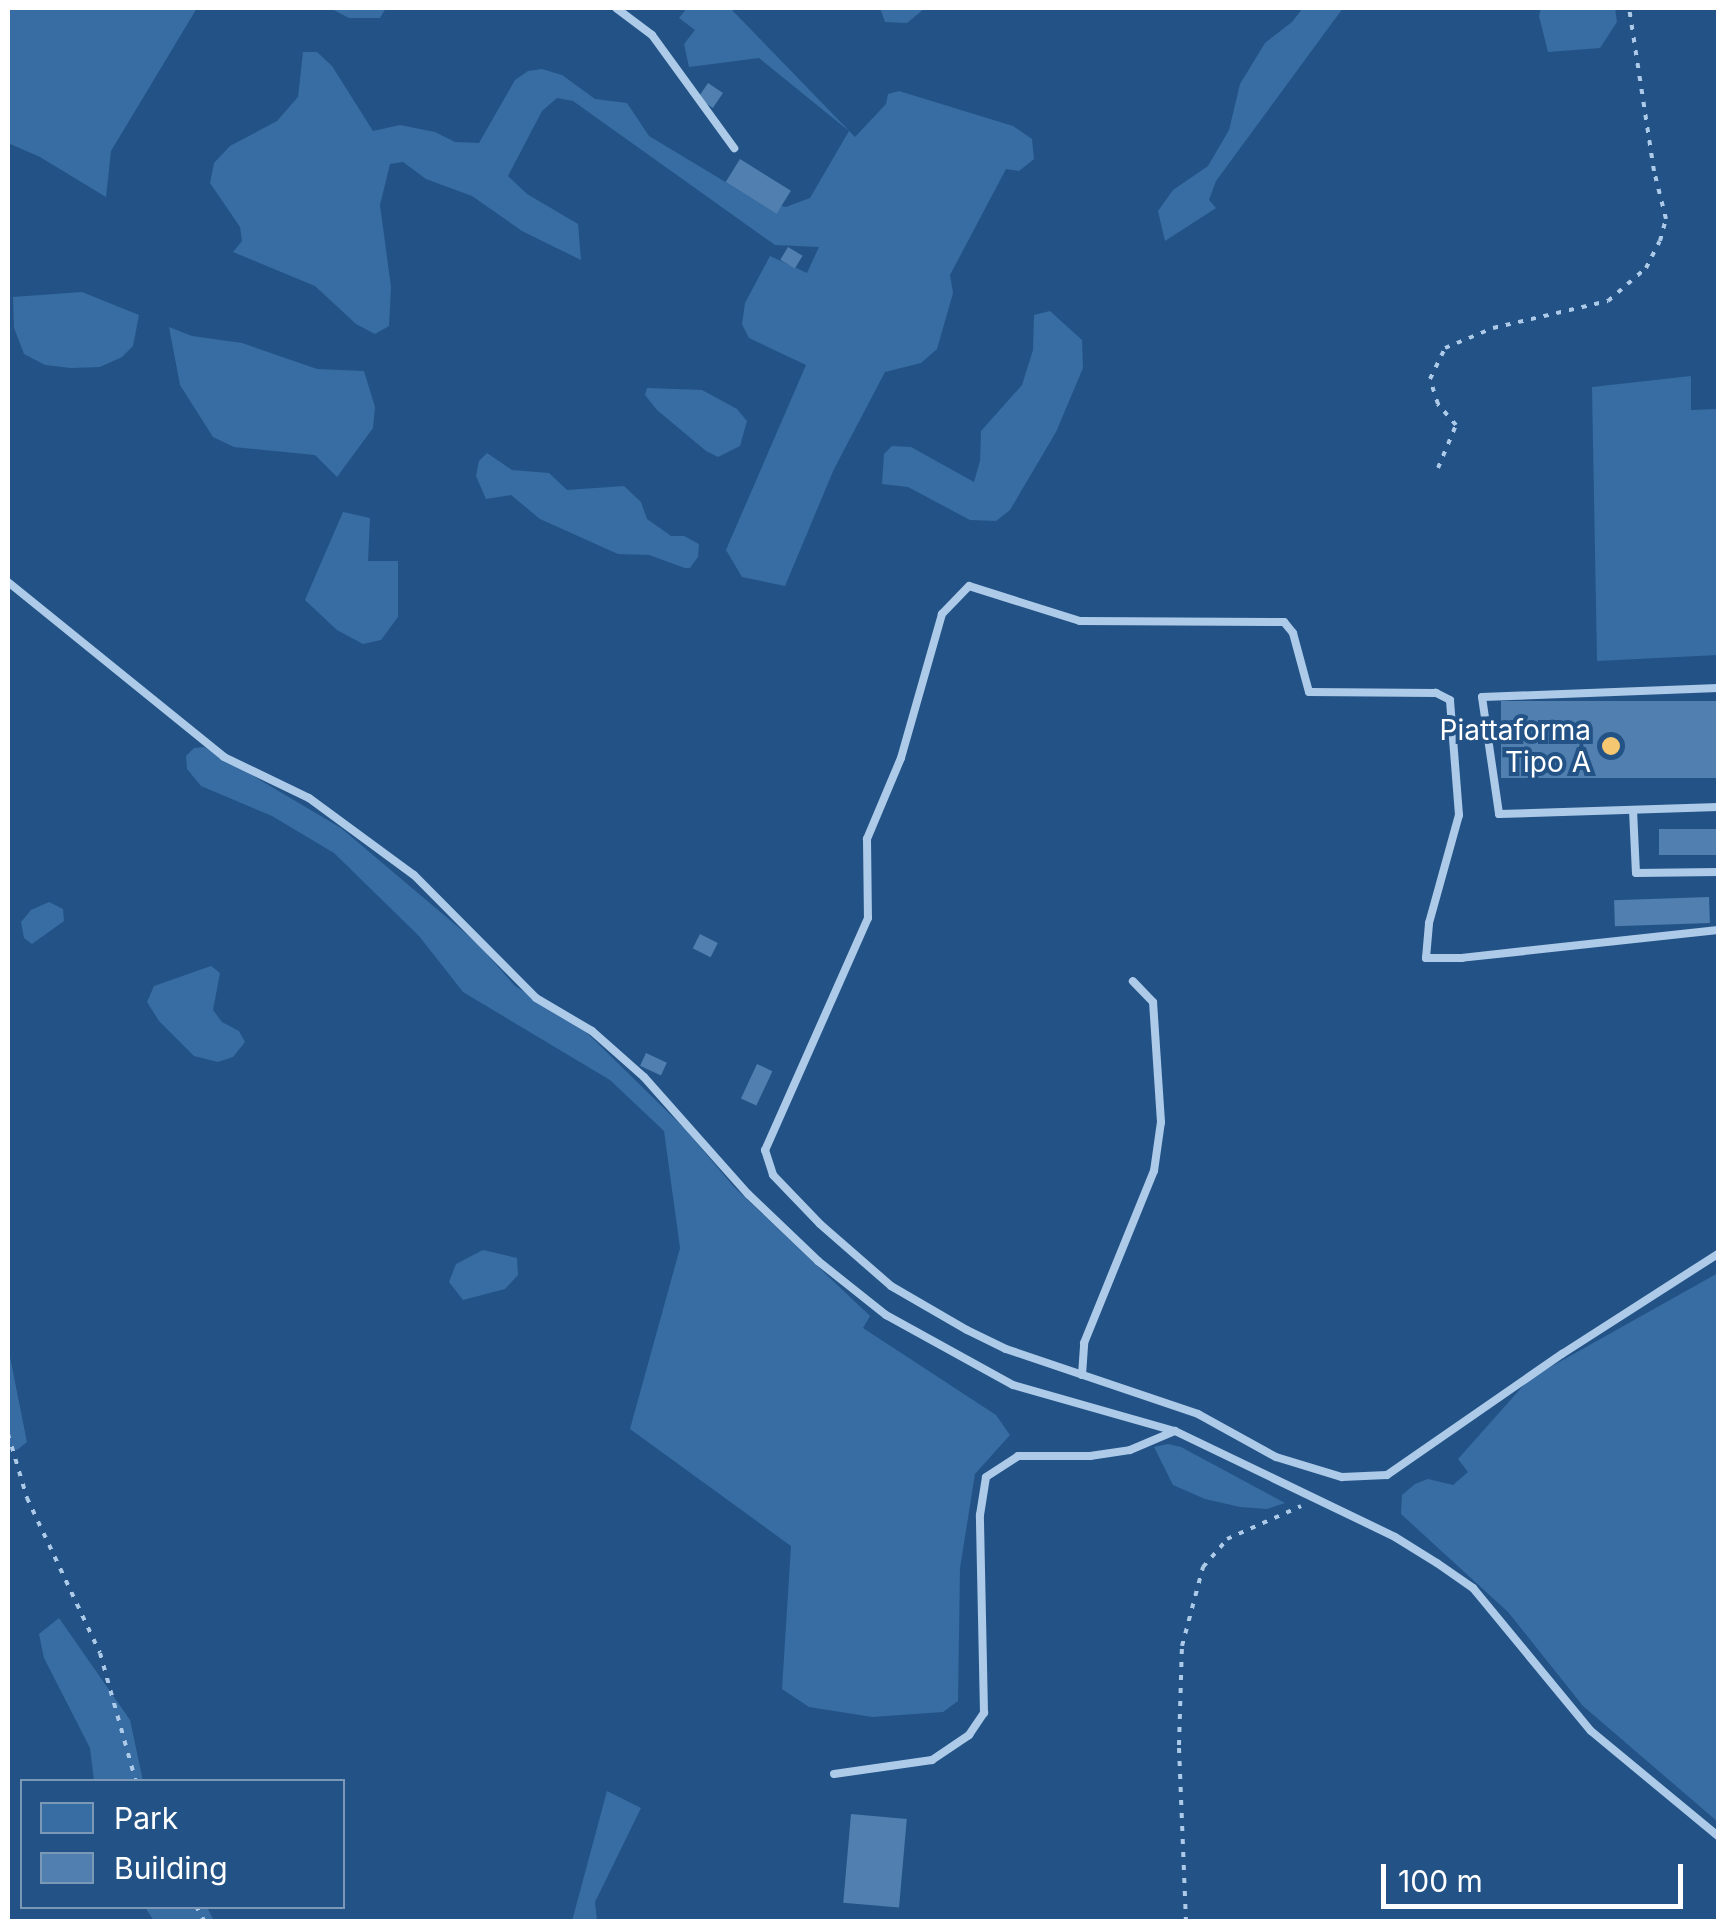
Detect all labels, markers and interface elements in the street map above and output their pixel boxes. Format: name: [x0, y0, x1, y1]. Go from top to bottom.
place label: Piattaforma Tipo A: [1440, 713, 1591, 779]
marker: Piattaforma Tipo A: [1600, 735, 1622, 757]
legend: [20, 1779, 345, 1909]
text: Park: [114, 1800, 178, 1836]
scale bar: [1386, 1844, 1688, 1906]
text: Building: [114, 1850, 228, 1886]
text: 100 m: [1398, 1863, 1483, 1899]

